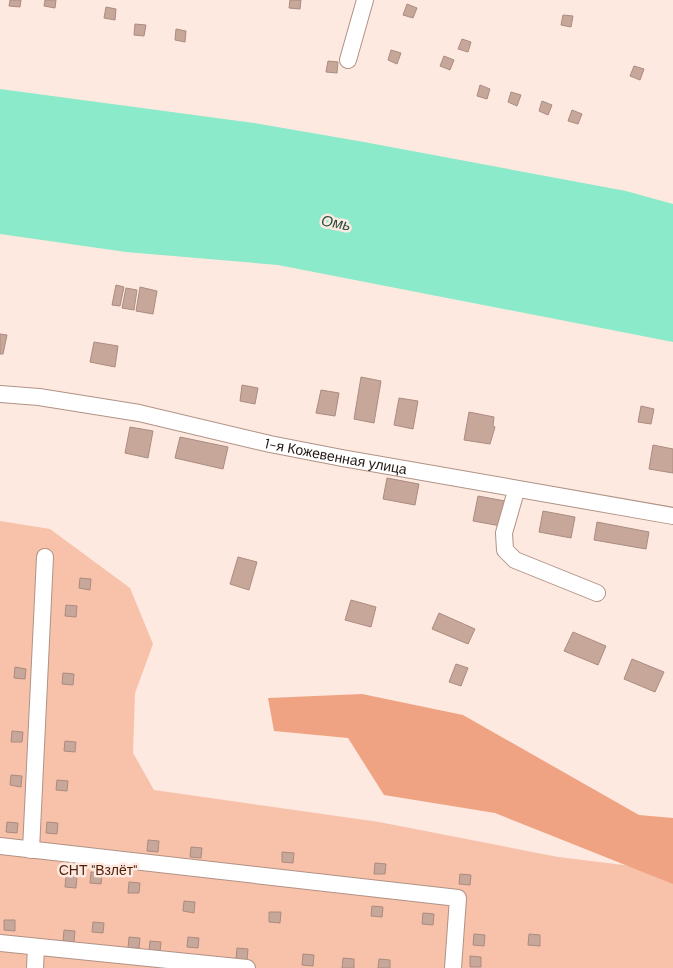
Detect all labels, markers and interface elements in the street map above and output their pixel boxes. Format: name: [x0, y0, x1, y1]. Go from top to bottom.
water label: Омь: [320, 211, 353, 235]
street label: 1-я Кожевенная улица: [263, 434, 409, 478]
park label: СНТ "Взлёт": [59, 861, 137, 879]

